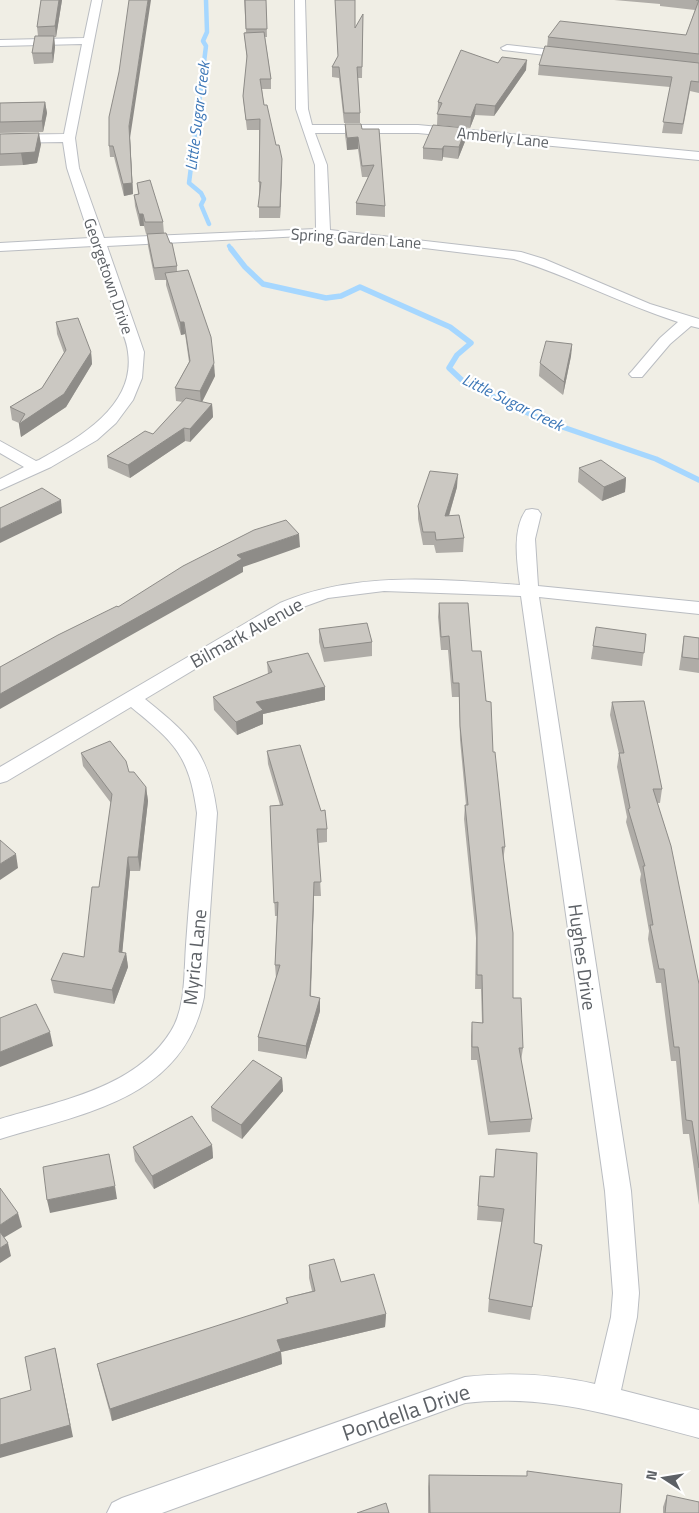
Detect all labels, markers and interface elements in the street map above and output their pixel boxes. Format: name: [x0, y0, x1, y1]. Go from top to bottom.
water label: Little Sugar Creek: [178, 58, 216, 172]
street label: Amberly Lane: [456, 120, 550, 154]
street label: Georgetown Drive: [78, 215, 140, 337]
street label: Spring Garden Lane: [290, 221, 422, 255]
water label: Little Sugar Creek: [458, 367, 569, 438]
street label: Bilmark Avenue: [184, 589, 308, 675]
street label: Hughes Drive: [561, 902, 605, 1012]
street label: Myrica Lane: [175, 908, 213, 1006]
street label: Pondella Drive: [337, 1374, 475, 1450]
north arrow: [639, 1453, 689, 1503]
text: N: [640, 1468, 662, 1482]

